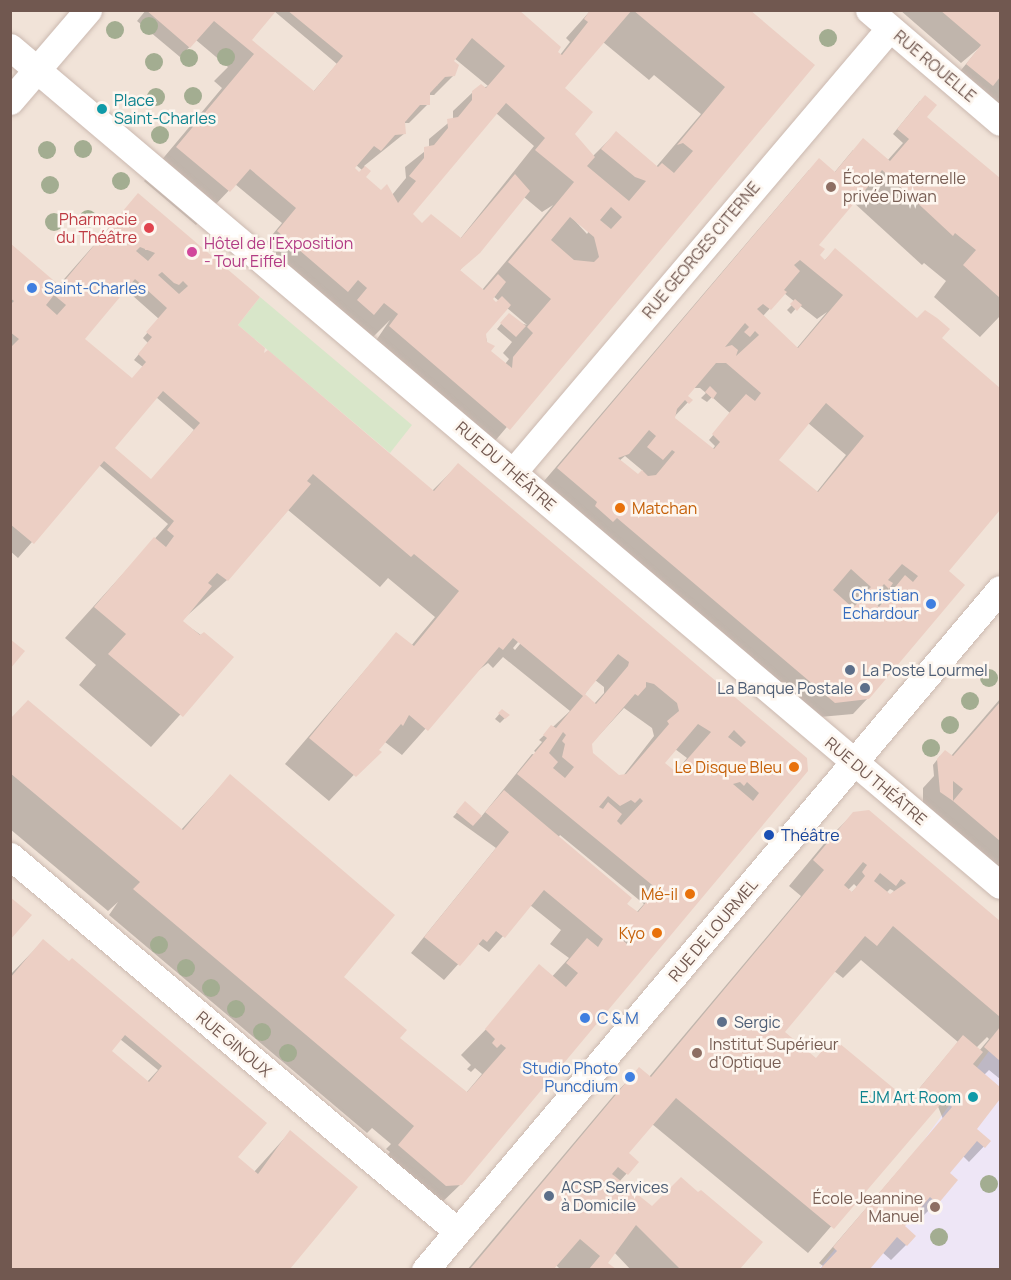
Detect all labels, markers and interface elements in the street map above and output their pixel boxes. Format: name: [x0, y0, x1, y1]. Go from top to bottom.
street label: RUE ROUELLE: [890, 26, 980, 106]
place label: Place Saint-Charles: [114, 90, 216, 128]
marker: Place Saint-Charles: [95, 102, 109, 116]
place label: École maternelle privée Diwan: [843, 168, 966, 206]
street label: RUE GEORGES CITERNE: [638, 178, 764, 322]
marker: École maternelle privée Diwan: [824, 180, 838, 194]
place label: Pharmacie du Théâtre: [56, 209, 137, 247]
marker: Pharmacie du Théâtre: [142, 221, 156, 235]
place label: Hôtel de l'Exposition - Tour Eiffel: [204, 233, 353, 271]
marker: Hôtel de l'Exposition - Tour Eiffel: [185, 245, 199, 259]
place label: Saint-Charles: [44, 278, 146, 298]
marker: Saint-Charles: [25, 281, 39, 295]
street label: RUE DU THÉÂTRE: [452, 417, 560, 515]
place label: Matchan: [632, 498, 697, 518]
marker: Matchan: [613, 501, 627, 515]
place label: Christian Echardour: [843, 585, 919, 623]
marker: Christian Echardour: [924, 597, 938, 611]
place label: La Poste Lourmel: [862, 660, 988, 680]
marker: La Poste Lourmel: [843, 663, 857, 677]
place label: La Banque Postale: [717, 678, 853, 698]
marker: La Banque Postale: [858, 681, 872, 695]
street label: RUE DU THÉÂTRE: [821, 733, 931, 829]
place label: Le Disque Bleu: [674, 757, 782, 777]
marker: Le Disque Bleu: [787, 760, 801, 774]
place label: Théâtre: [781, 825, 839, 845]
marker: Théâtre: [762, 828, 776, 842]
street label: RUE DE LOURMEL: [664, 875, 762, 985]
place label: Mé-il: [641, 884, 678, 904]
marker: Mé-il: [683, 887, 697, 901]
place label: Kyo: [619, 923, 645, 943]
marker: Kyo: [650, 926, 664, 940]
street label: RUE GINOUX: [193, 1007, 275, 1081]
place label: C & M: [597, 1008, 639, 1028]
marker: C & M: [578, 1011, 592, 1025]
place label: Sergic: [734, 1012, 781, 1032]
marker: Sergic: [715, 1015, 729, 1029]
place label: Institut Supérieur d'Optique: [709, 1034, 839, 1072]
marker: Institut Supérieur d'Optique: [690, 1046, 704, 1060]
place label: Studio Photo Puncdium: [522, 1058, 618, 1096]
marker: Studio Photo Puncdium: [623, 1070, 637, 1084]
place label: EJM Art Room: [860, 1087, 961, 1107]
marker: EJM Art Room: [966, 1090, 980, 1104]
place label: ACSP Services à Domicile: [561, 1177, 669, 1215]
place label: École Jeannine Manuel: [812, 1188, 923, 1226]
marker: ACSP Services à Domicile: [542, 1189, 556, 1203]
marker: École Jeannine Manuel: [928, 1200, 942, 1214]

